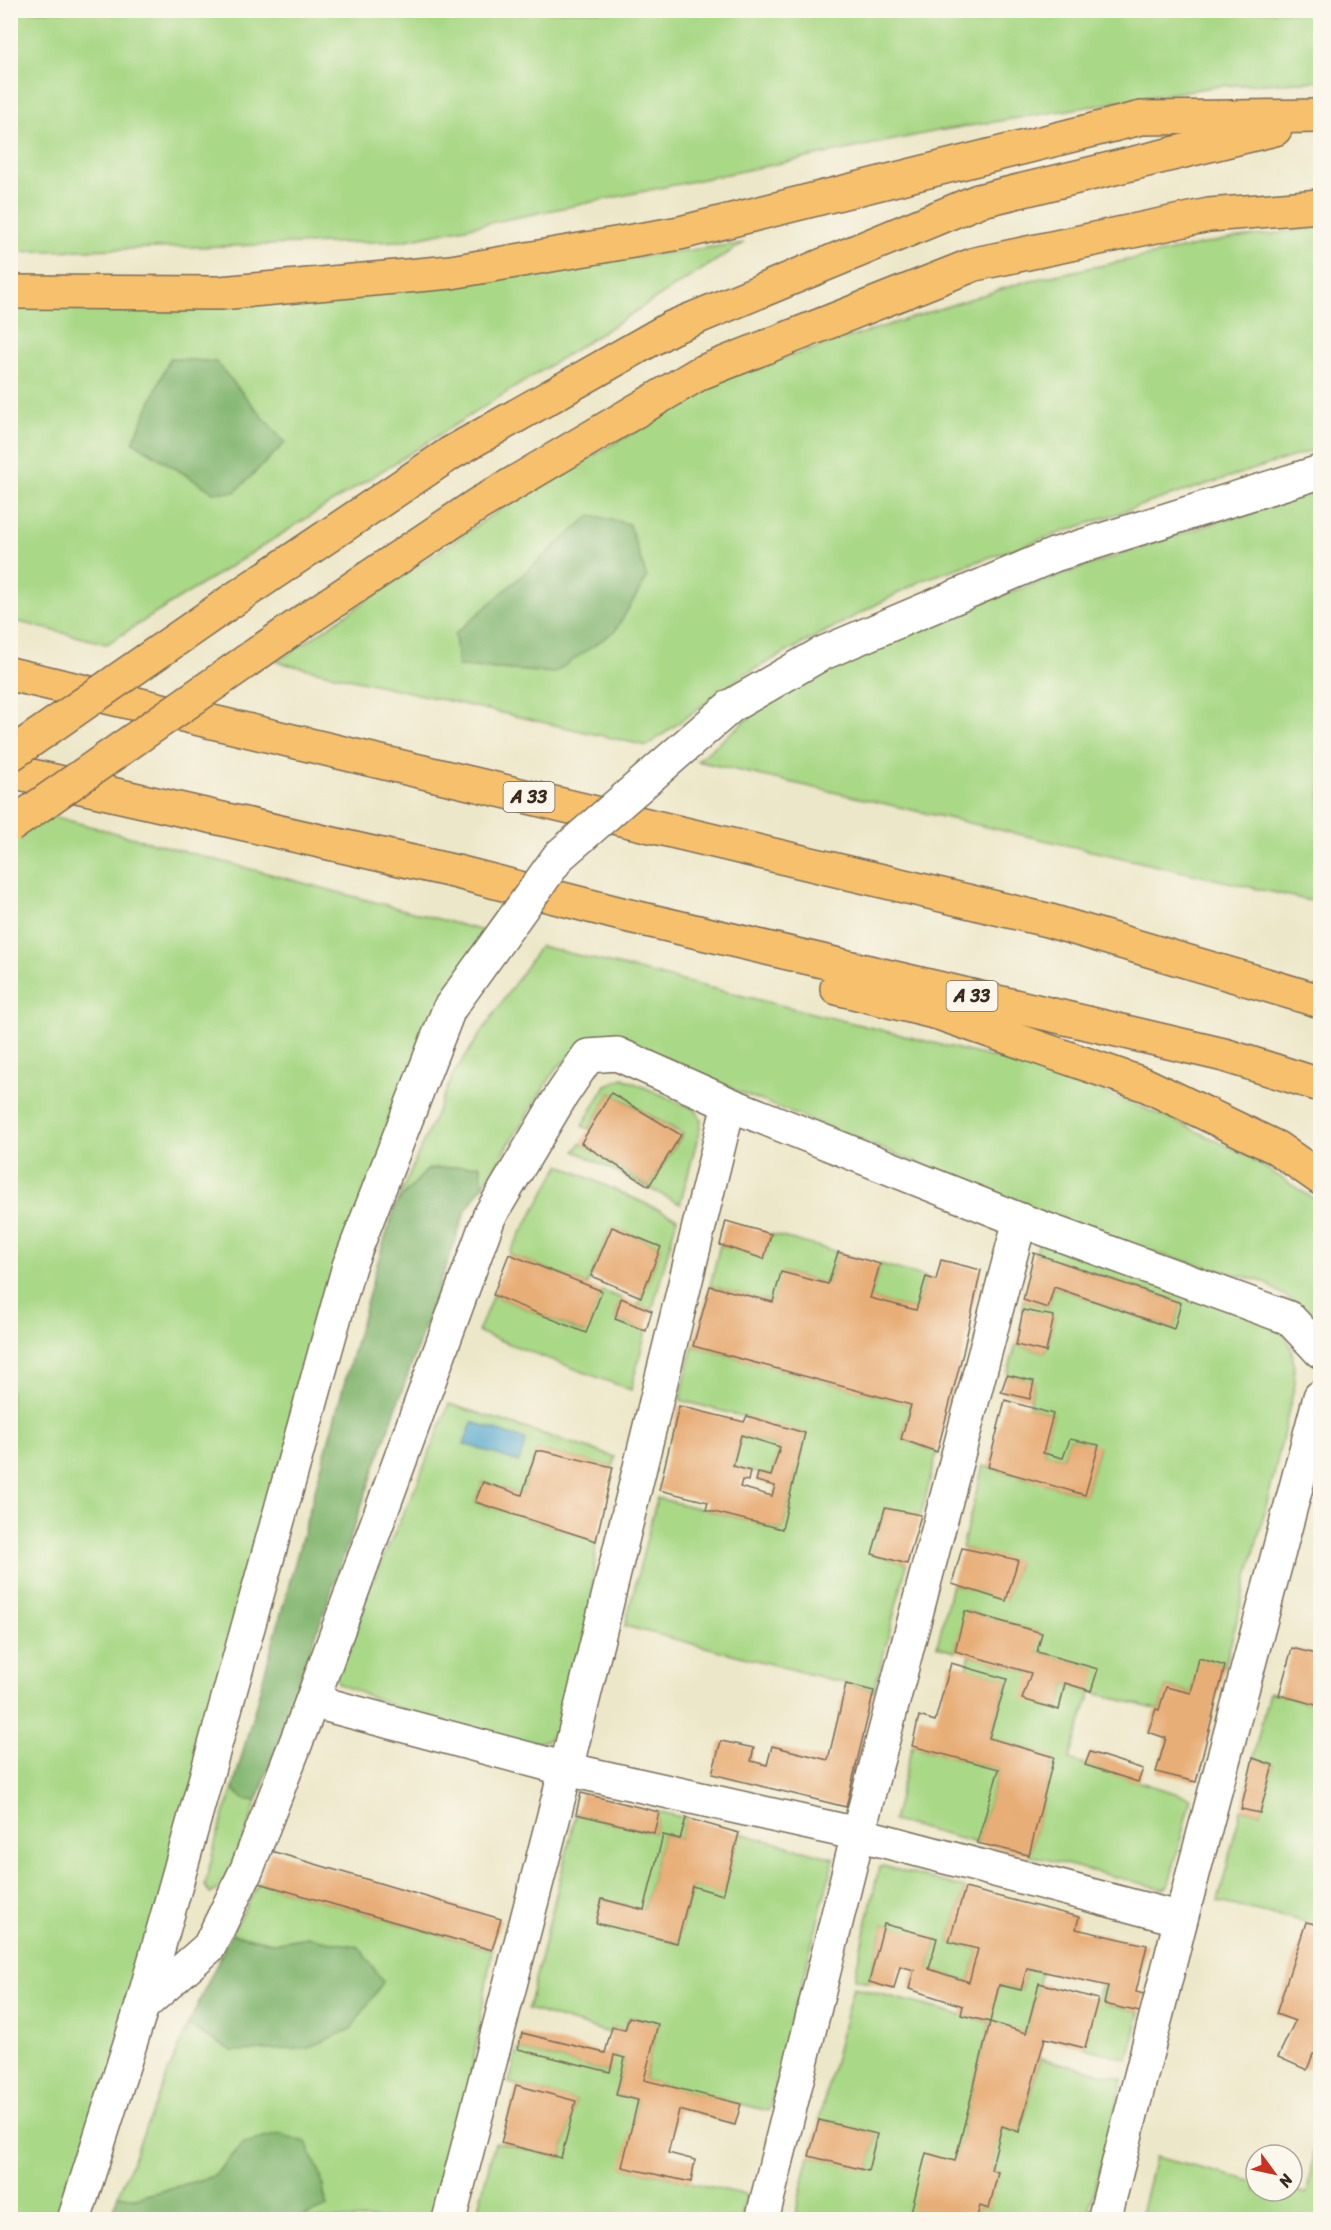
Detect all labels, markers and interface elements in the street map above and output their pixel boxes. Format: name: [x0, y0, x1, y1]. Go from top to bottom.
road number: A 33: [504, 782, 554, 812]
road number: A 33: [946, 981, 998, 1011]
north arrow: [1244, 2143, 1304, 2203]
text: N: [1270, 2168, 1302, 2194]

